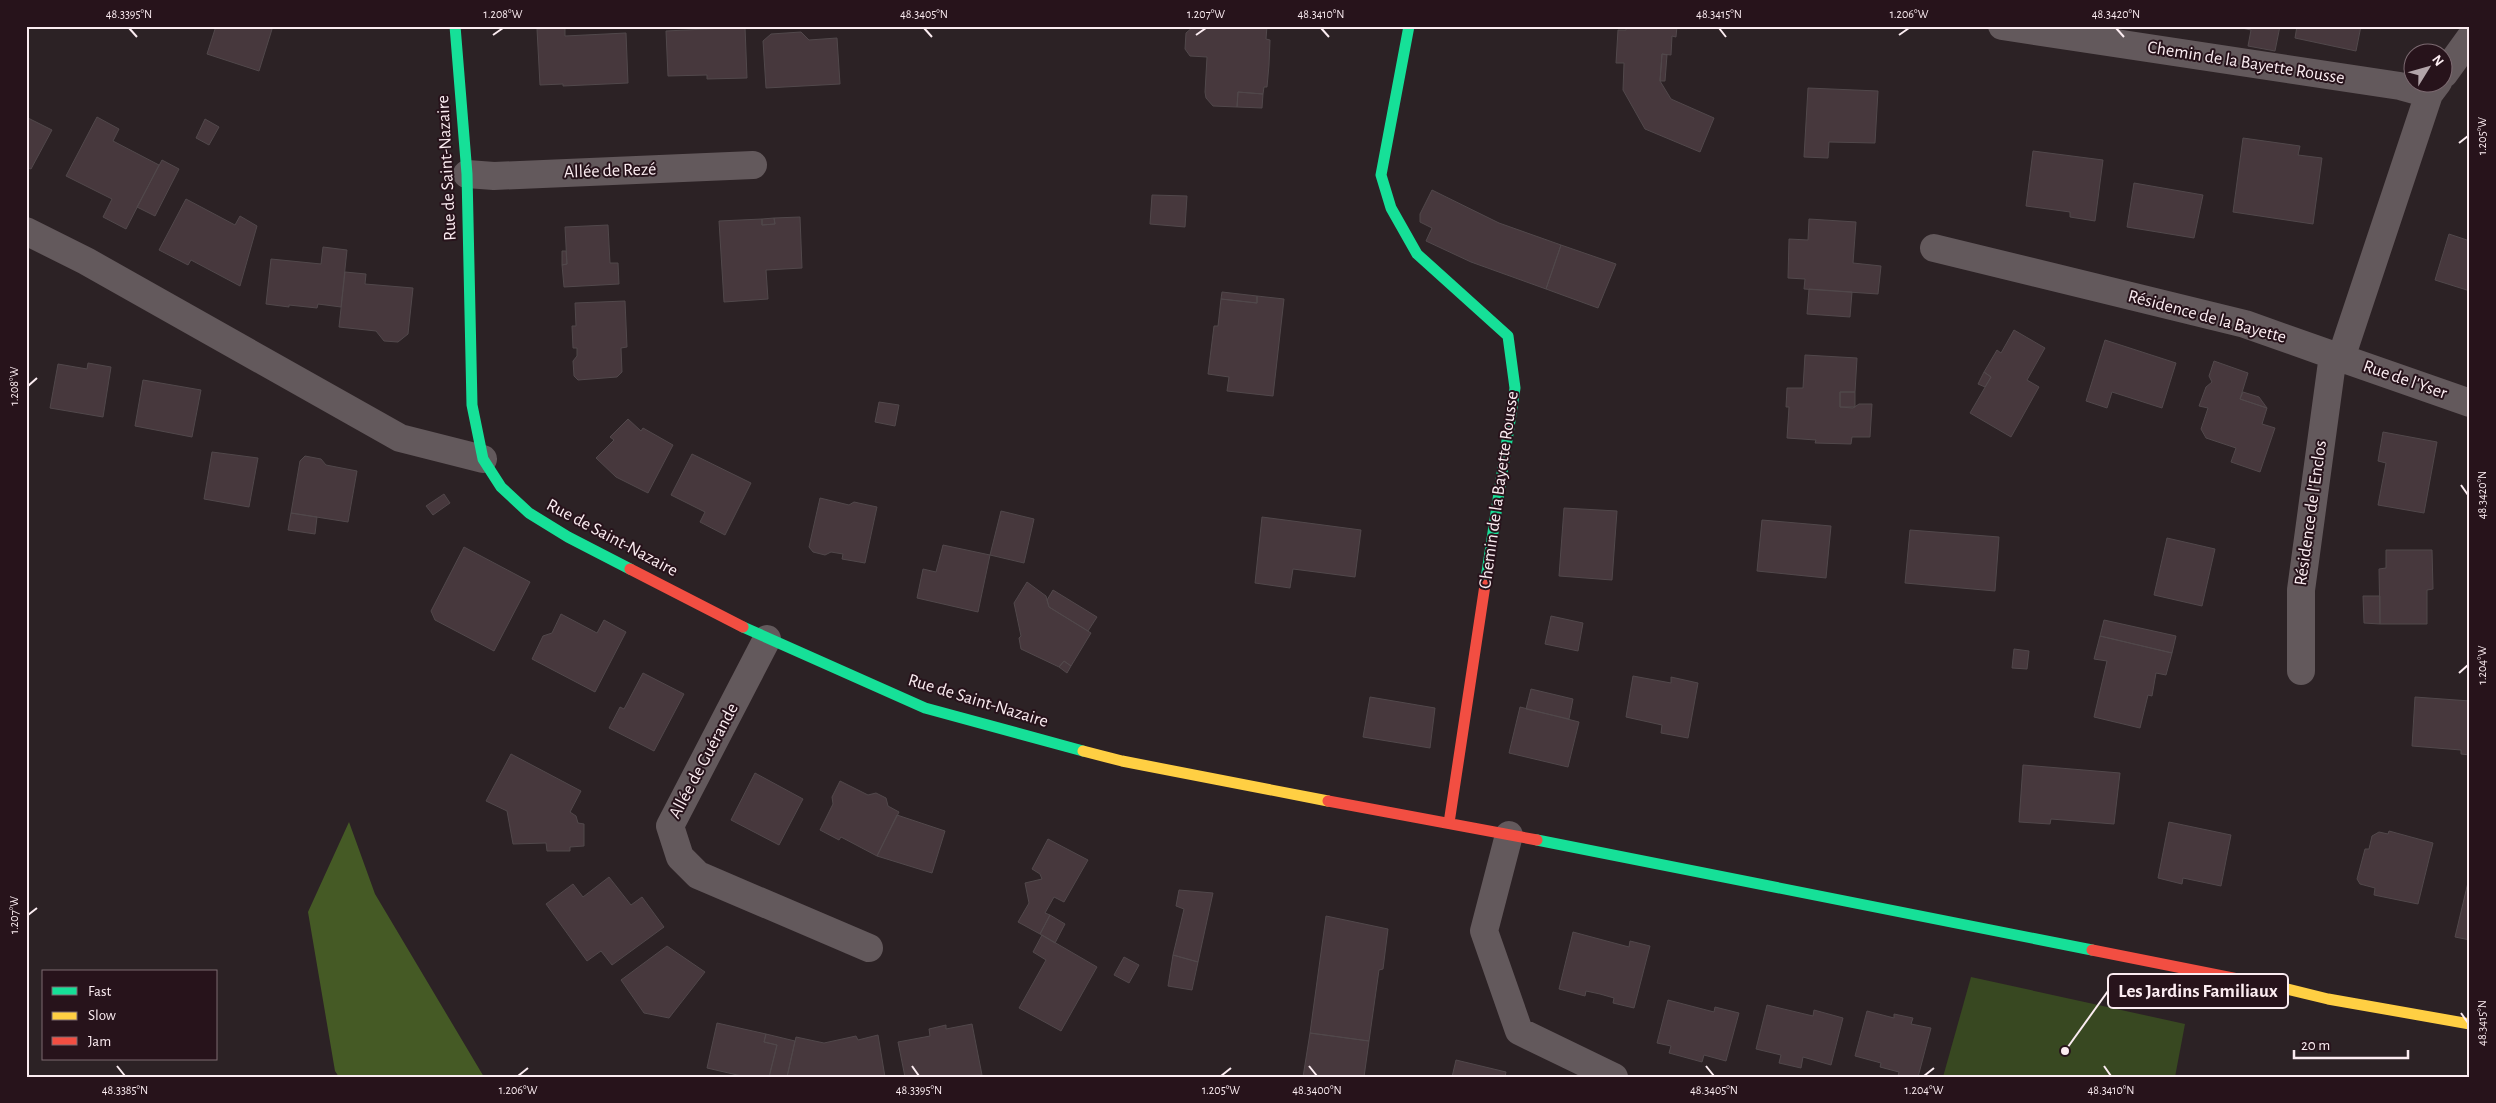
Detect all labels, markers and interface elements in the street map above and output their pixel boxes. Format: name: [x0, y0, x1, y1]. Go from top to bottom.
text: 48.3395°N: [106, 8, 152, 20]
text: 1.208°W: [484, 8, 523, 20]
text: 48.3405°N: [900, 8, 948, 20]
text: 1.207°W: [1187, 8, 1225, 20]
text: 48.3410°N: [1297, 8, 1345, 20]
text: 48.3415°N: [1696, 8, 1742, 20]
text: 1.206°W: [1890, 8, 1929, 20]
text: 48.3420°N: [2092, 8, 2140, 20]
street label: Chemin de la Bayette Rousse: [2146, 39, 2346, 87]
north arrow: [2404, 42, 2454, 92]
text: N: [2429, 53, 2446, 69]
street label: Rue de Saint-Nazaire: [434, 95, 460, 241]
text: 1.205°W: [2476, 117, 2488, 155]
street label: Allée de Rezé: [563, 160, 657, 182]
street label: Résidence de la Bayette: [2126, 287, 2288, 347]
street label: Rue de l'Yser: [2361, 357, 2450, 403]
text: 1.208°W: [8, 366, 20, 405]
street label: Chemin de la Bayette Rousse: [1476, 390, 1522, 590]
street label: Résidence de l'Enclos: [2292, 439, 2330, 587]
text: 48.3420°N: [2476, 471, 2488, 519]
street label: Rue de Saint-Nazaire: [543, 496, 681, 580]
text: 1.204°W: [2476, 645, 2488, 684]
street label: Rue de Saint-Nazaire: [906, 671, 1050, 731]
street label: Allée de Guérande: [666, 700, 742, 822]
text: 1.207°W: [8, 896, 20, 934]
legend: [42, 970, 218, 1060]
callout: Les Jardins Familiaux: [2108, 974, 2288, 1008]
text: Les Jardins Familiaux: [2118, 982, 2278, 1001]
text: Fast: [88, 984, 112, 999]
text: 48.3415°N: [2476, 1000, 2488, 1046]
text: Slow: [88, 1008, 116, 1023]
scale bar: [2294, 1028, 2407, 1060]
text: Jam: [88, 1034, 111, 1049]
text: 20 m: [2301, 1038, 2330, 1053]
text: 48.3385°N: [102, 1084, 148, 1096]
text: 1.206°W: [499, 1084, 538, 1096]
text: 48.3395°N: [896, 1084, 942, 1096]
text: 1.205°W: [1202, 1084, 1240, 1096]
text: 48.3400°N: [1292, 1084, 1342, 1096]
text: 48.3405°N: [1690, 1084, 1738, 1096]
text: 1.204°W: [1905, 1084, 1944, 1096]
text: 48.3410°N: [2087, 1084, 2135, 1096]

